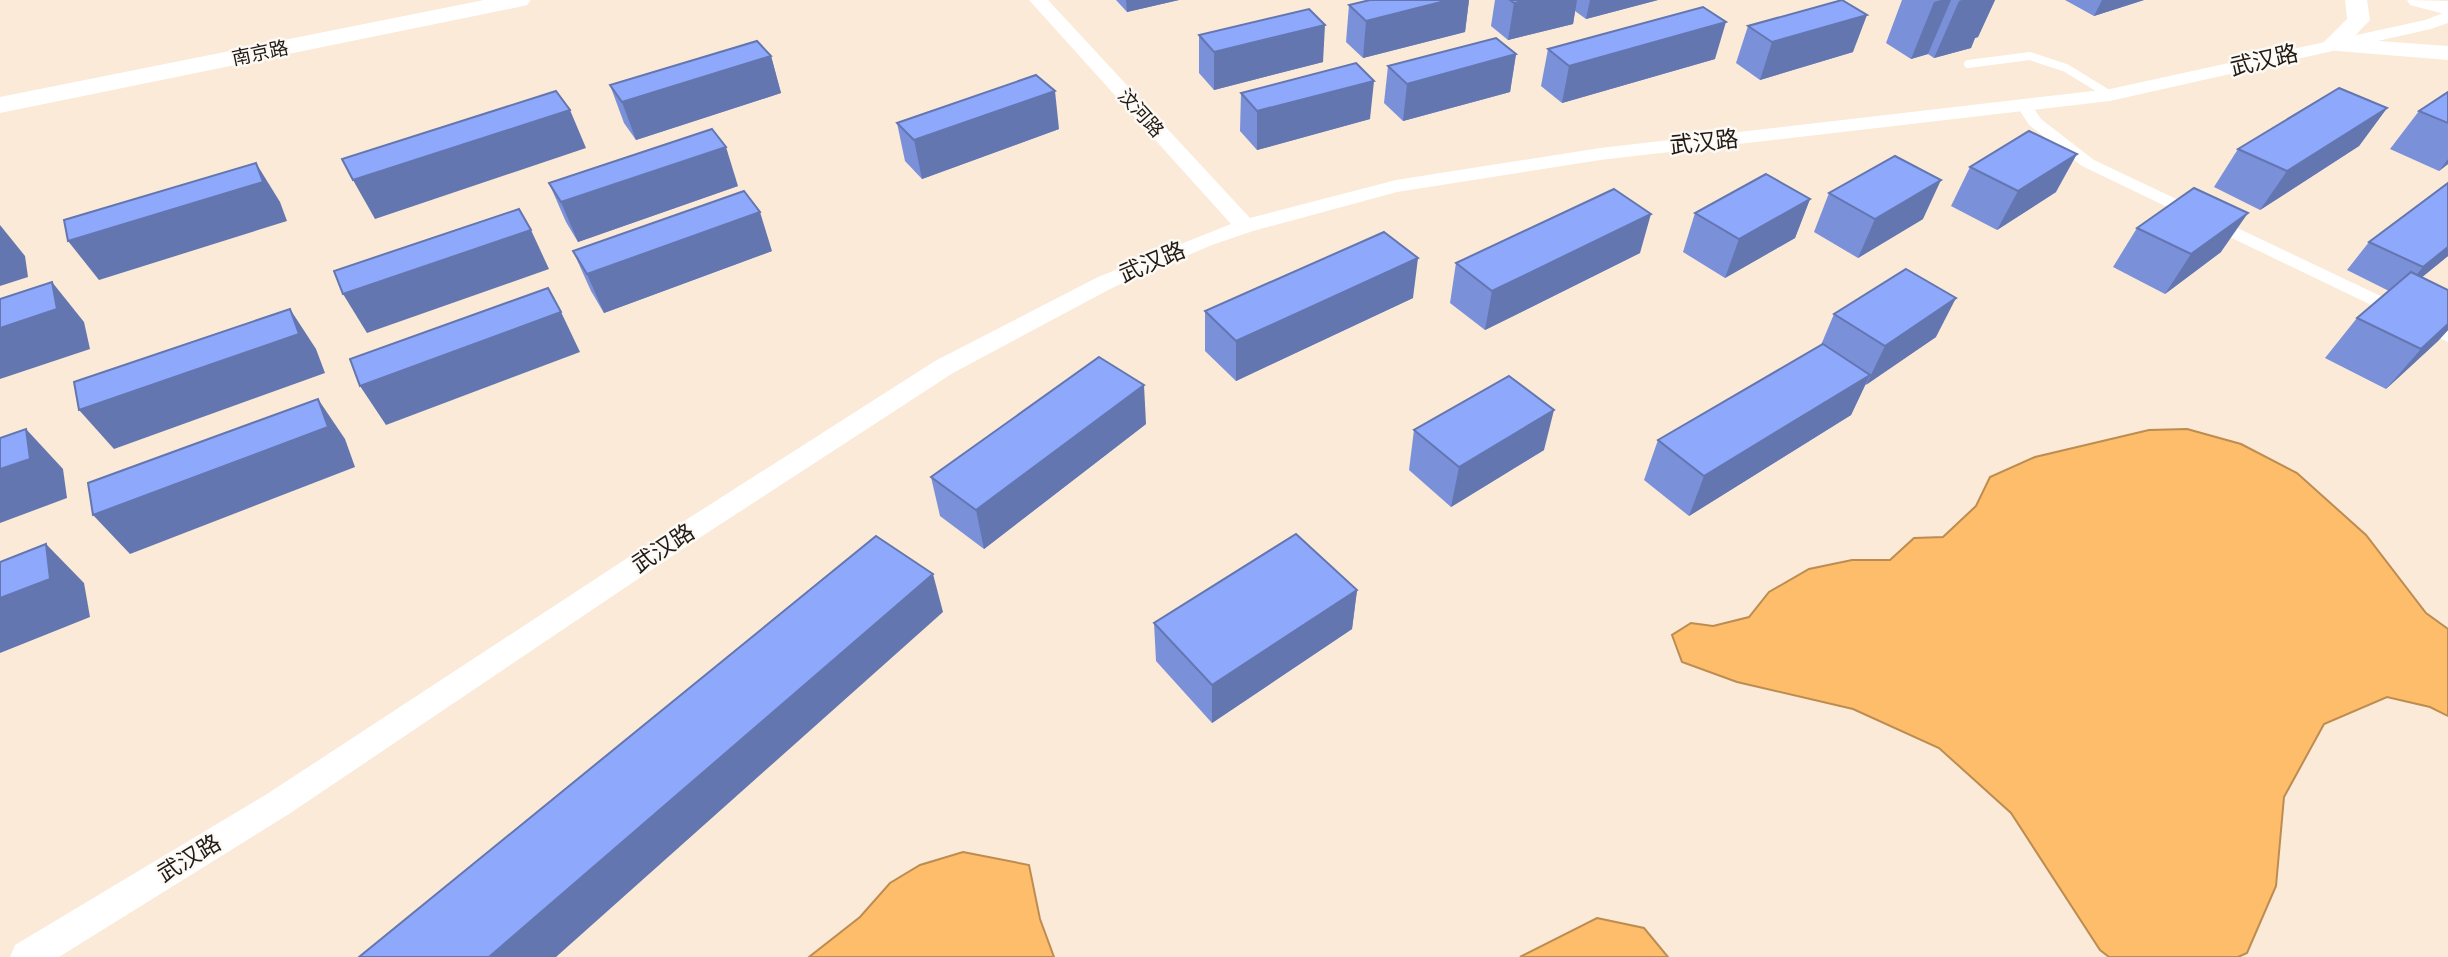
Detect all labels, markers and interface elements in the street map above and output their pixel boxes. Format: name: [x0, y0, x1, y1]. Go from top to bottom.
street label: 南京路: [230, 36, 290, 70]
street label: 武汉路: [2227, 39, 2301, 81]
street label: 汶河路: [1113, 84, 1169, 142]
street label: 武汉路: [1668, 124, 1740, 160]
street label: 武汉路: [1115, 236, 1189, 288]
street label: 武汉路: [626, 517, 700, 579]
street label: 武汉路: [152, 828, 226, 888]

